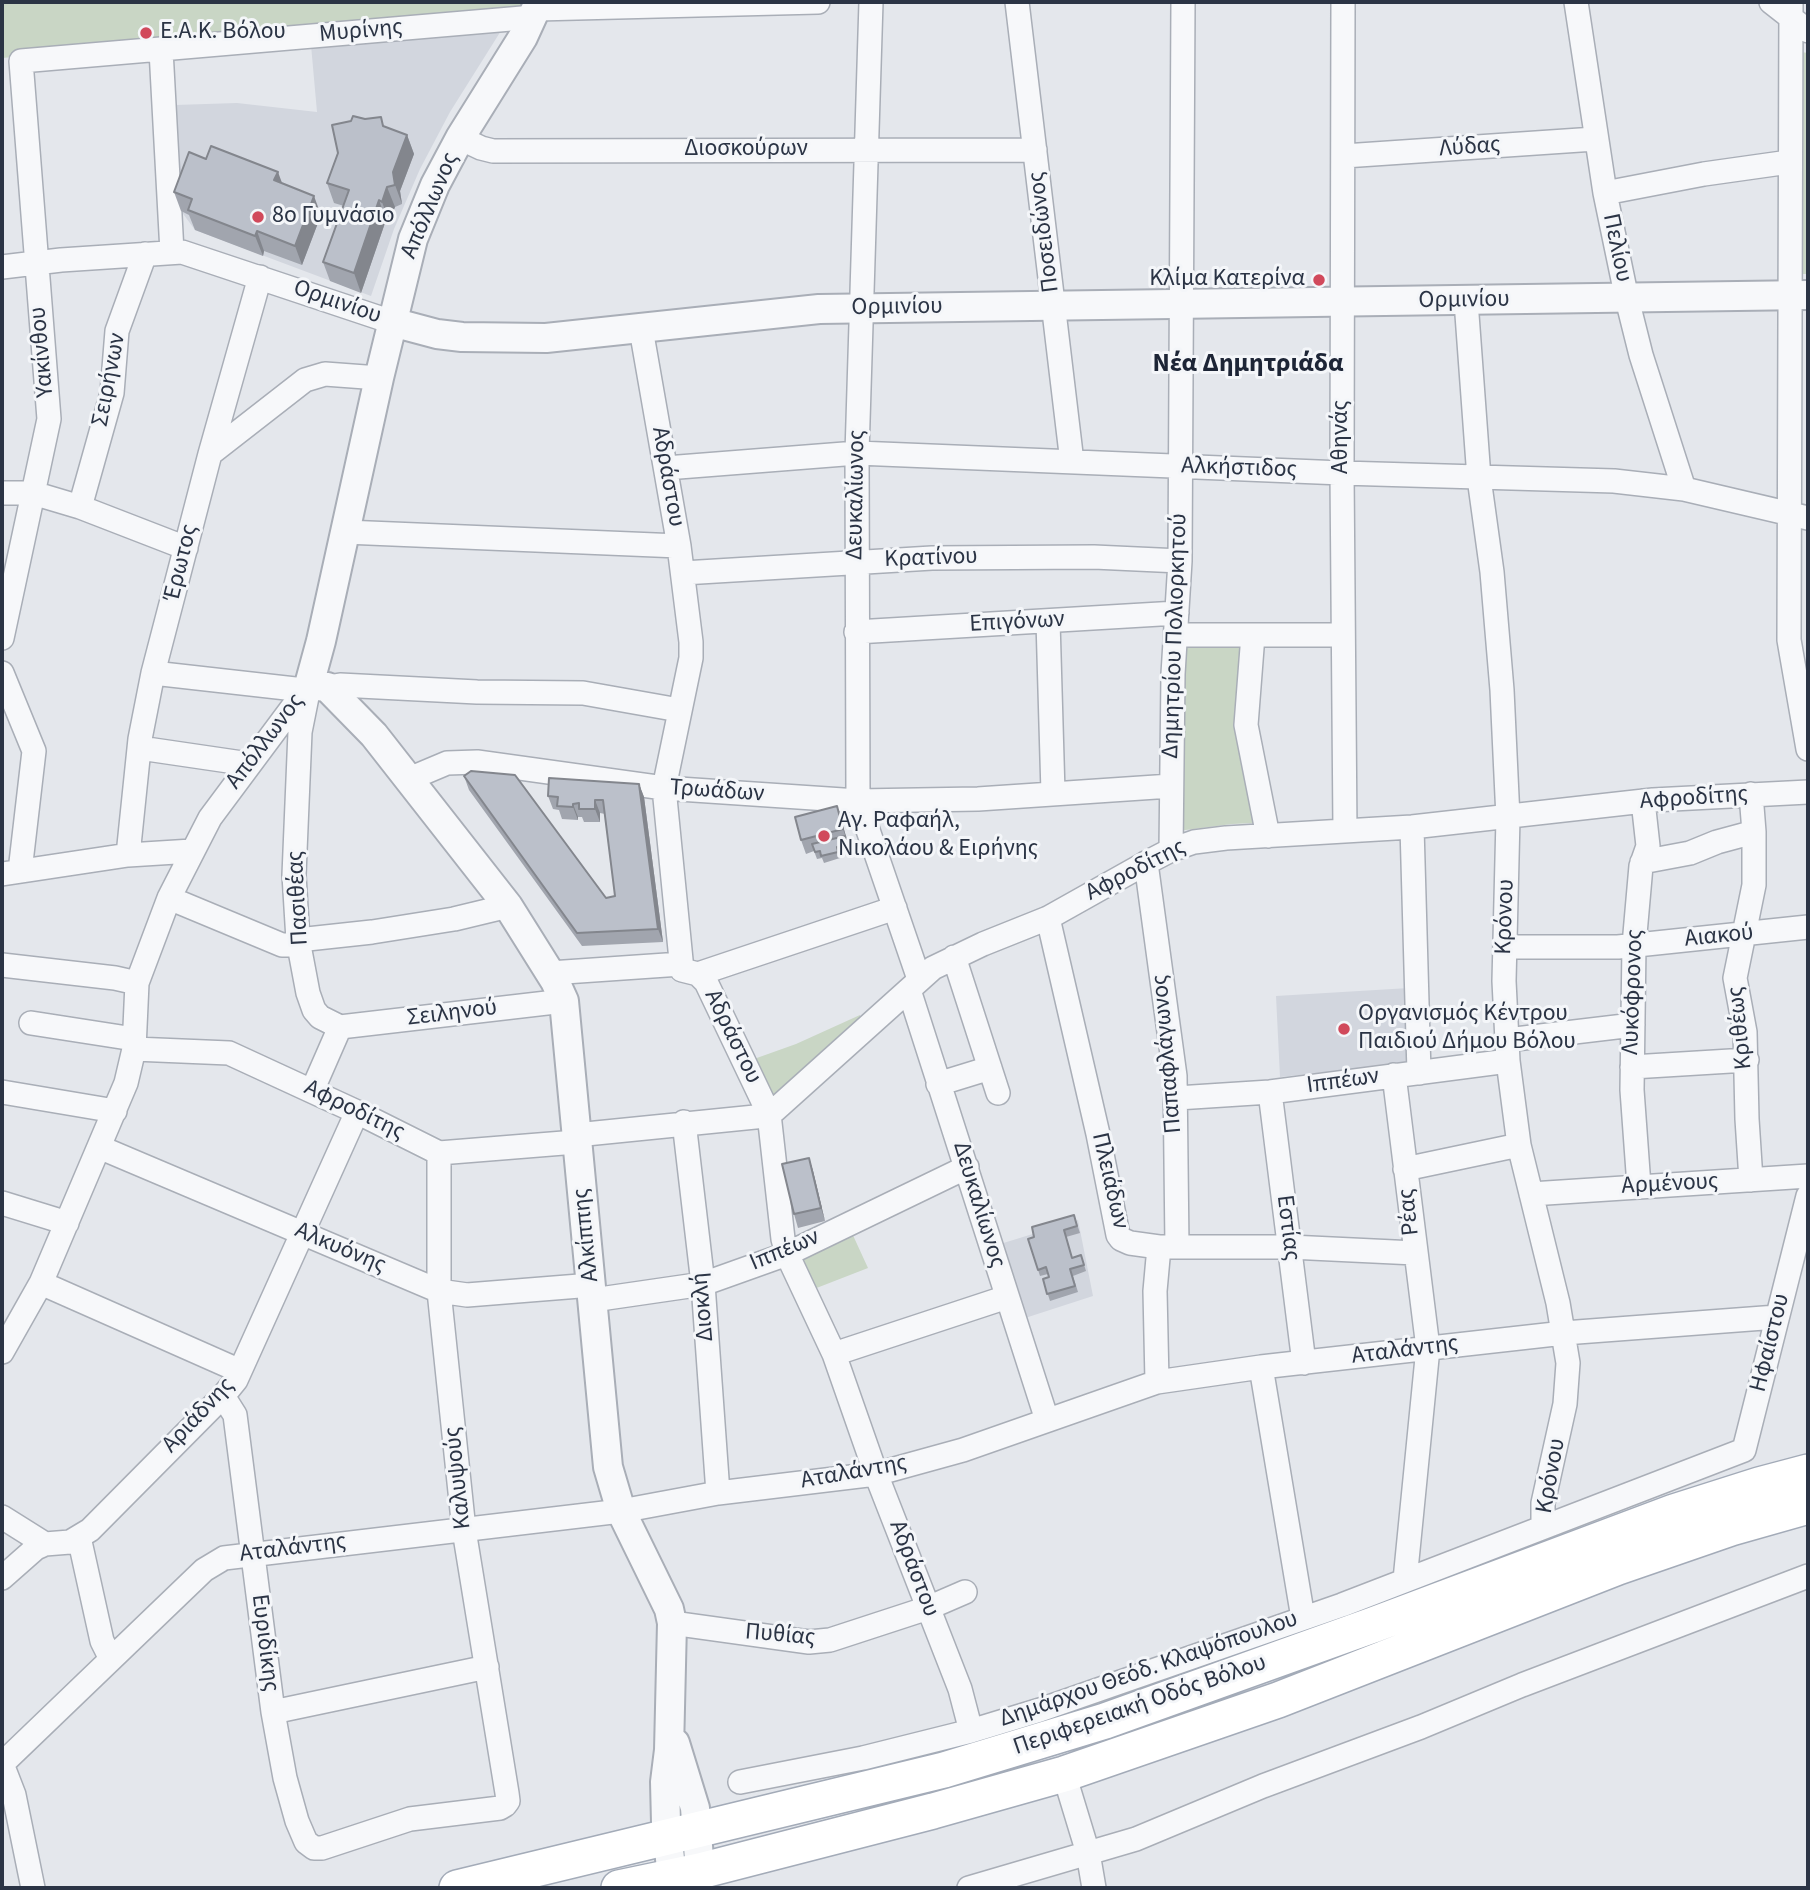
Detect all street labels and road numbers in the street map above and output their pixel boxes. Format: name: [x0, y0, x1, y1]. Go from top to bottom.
street label: Μυρίνης: [318, 14, 404, 50]
street label: Λύδας: [1438, 132, 1502, 164]
street label: Διοσκούρων: [684, 136, 808, 164]
street label: Απόλλωνος: [396, 149, 466, 263]
street label: Ποσειδώνος: [1023, 170, 1067, 294]
street label: Πελίου: [1595, 211, 1637, 285]
street label: Ορμινίου: [289, 275, 385, 331]
street label: Ορμινίου: [1418, 286, 1510, 316]
street label: Ορμινίου: [851, 293, 943, 323]
street label: Υακίνθου: [25, 306, 61, 398]
street label: Σειρήνων: [87, 331, 133, 429]
street label: Αθηνάς: [1328, 400, 1356, 474]
street label: Αδράστου: [644, 425, 690, 529]
street label: Δευκαλίωνος: [841, 430, 873, 560]
street label: Αλκήστιδος: [1181, 453, 1297, 485]
street label: Δημητρίου Πολιορκητού: [1157, 513, 1195, 759]
street label: Έρωτος: [159, 522, 205, 604]
street label: Κρατίνου: [884, 543, 978, 575]
street label: Επιγόνων: [969, 606, 1065, 640]
street label: Απόλλωνος: [221, 688, 311, 796]
street label: Τρωάδων: [669, 774, 765, 810]
street label: Αφροδίτης: [1639, 781, 1749, 817]
street label: Αφροδίτης: [1081, 834, 1191, 908]
street label: Πασιθέας: [282, 850, 316, 946]
street label: Κρόνου: [1490, 879, 1522, 955]
street label: Αιακού: [1683, 919, 1755, 955]
street label: Λυκόφρoνος: [1617, 929, 1651, 1055]
street label: Παπαφλάγωνος: [1147, 973, 1189, 1135]
street label: Αδράστου: [697, 985, 767, 1089]
street label: Κριθέως: [1722, 985, 1760, 1071]
street label: Σειληνού: [405, 994, 499, 1034]
street label: Ιππέων: [1305, 1063, 1381, 1101]
street label: Αφροδίτης: [299, 1074, 409, 1148]
street label: Πλειάδων: [1084, 1130, 1134, 1232]
street label: Δευκαλίωνος: [945, 1138, 1011, 1272]
street label: Αρμένους: [1621, 1168, 1719, 1202]
street label: Αλκίππης: [568, 1187, 606, 1283]
street label: Ρέας: [1393, 1187, 1427, 1237]
street label: Εστίας: [1269, 1193, 1305, 1263]
street label: Αλκυόνης: [290, 1217, 390, 1281]
street label: Ιππέων: [746, 1224, 824, 1278]
street label: Διοκλή: [687, 1271, 721, 1343]
street label: Ηφαίστου: [1745, 1291, 1797, 1395]
street label: Αταλάντης: [1350, 1330, 1460, 1372]
street label: Αριάδνης: [157, 1372, 241, 1460]
street label: Καλυψούς: [439, 1425, 479, 1531]
street label: Κρόνου: [1531, 1436, 1573, 1516]
street label: Αταλάντης: [799, 1450, 909, 1496]
street label: Αδράστου: [881, 1517, 945, 1621]
street label: Αταλάντης: [238, 1528, 348, 1570]
street label: Ευριδίκης: [244, 1593, 284, 1693]
street label: Δημάρχου Θεόδ. Κλαψόπουλου: [996, 1605, 1302, 1735]
street label: Πυθίας: [744, 1619, 816, 1653]
street label: Περιφερειακή Οδός Βόλου: [1010, 1649, 1270, 1763]

